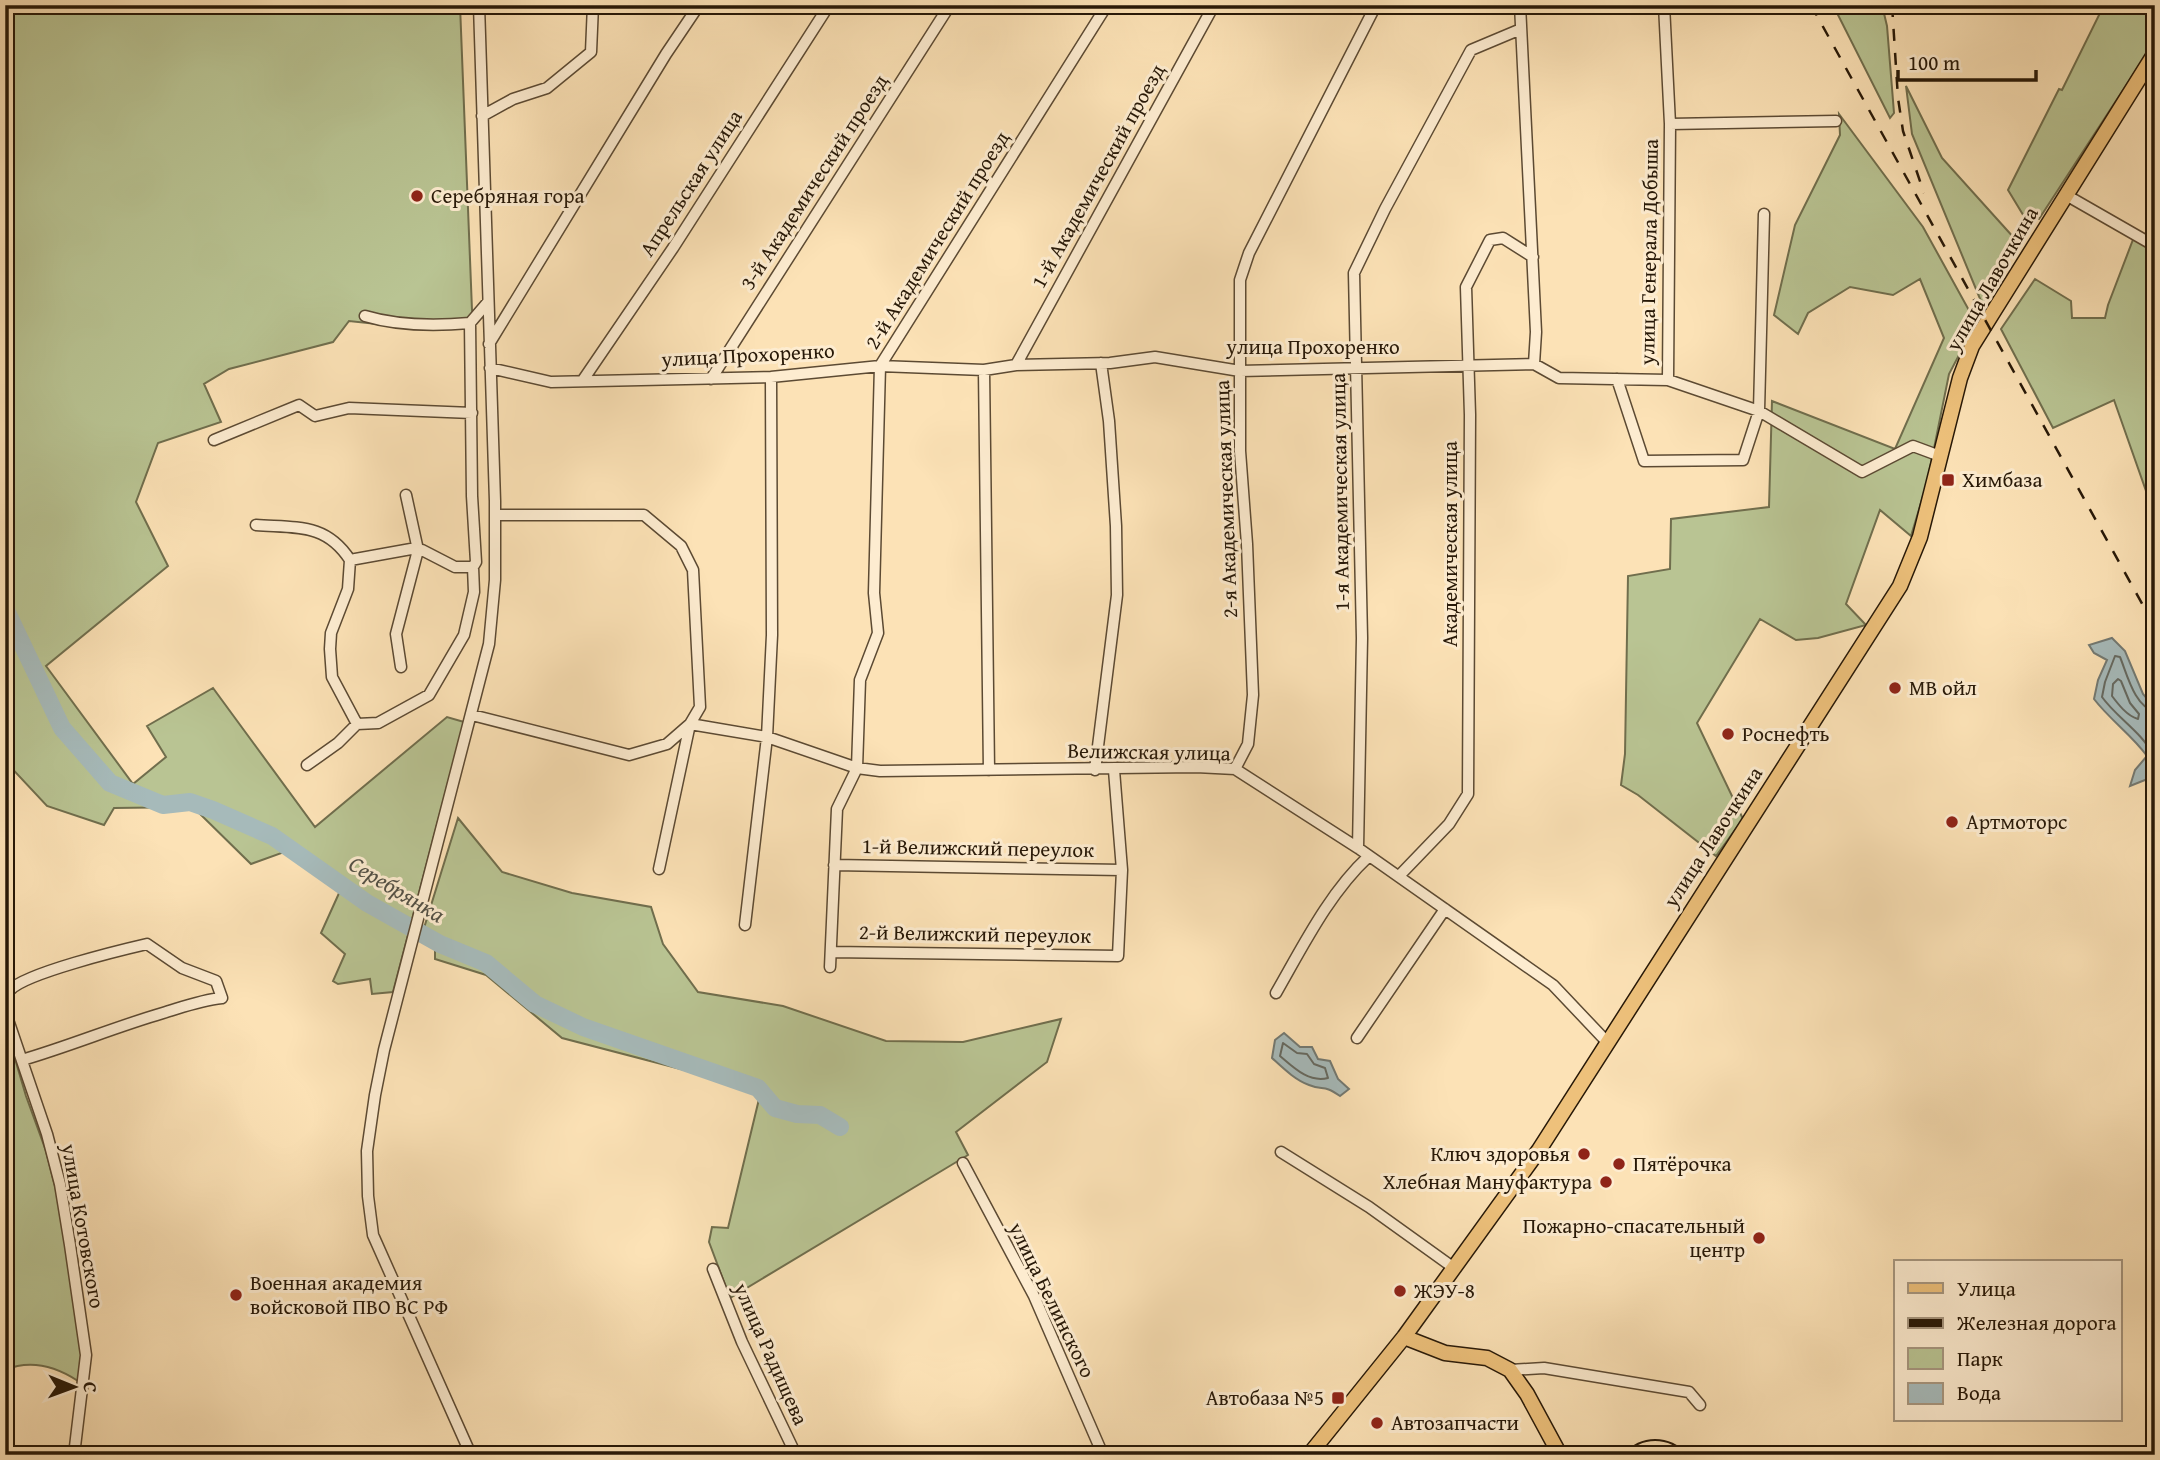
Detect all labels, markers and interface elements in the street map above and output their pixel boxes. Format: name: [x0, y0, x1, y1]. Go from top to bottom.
scale bar: [1898, 38, 2036, 82]
text: 100 m: [1908, 47, 1960, 78]
street label: 1-й Академический проезд: [1023, 57, 1173, 294]
street label: 3-й Академический проезд: [732, 67, 896, 296]
street label: Апрельская улица: [631, 103, 750, 262]
street label: 2-й Академический проезд: [857, 124, 1017, 355]
street label: улица Генерала Добыша: [1631, 139, 1666, 366]
place label: Серебряная гора: [431, 180, 585, 211]
marker: Серебряная гора: [409, 188, 425, 204]
street label: улица Лавочкина: [1937, 201, 2046, 358]
street label: улица Прохоренко: [1225, 331, 1400, 362]
street label: улица Прохоренко: [660, 334, 835, 375]
street label: 1-я Академическая улица: [1322, 373, 1357, 611]
street label: 2-я Академическая улица: [1206, 379, 1245, 619]
street label: Академическая улица: [1434, 441, 1465, 647]
place label: Химбаза: [1962, 464, 2042, 495]
marker: Химбаза: [1940, 472, 1956, 488]
place label: МВ ойл: [1909, 672, 1977, 703]
marker: МВ ойл: [1887, 680, 1903, 696]
place label: Роснефть: [1742, 718, 1830, 749]
marker: Роснефть: [1720, 726, 1736, 742]
street label: Велижская улица: [1067, 735, 1231, 768]
street label: улица Лавочкина: [1655, 760, 1770, 914]
place label: Артмоторс: [1966, 806, 2067, 837]
marker: Артмоторс: [1944, 814, 1960, 830]
street label: 1-й Велижский переулок: [862, 830, 1094, 865]
water label: Серебрянка: [343, 847, 452, 930]
street label: 2-й Велижский переулок: [859, 916, 1091, 951]
place label: Ключ здоровья: [1430, 1138, 1570, 1169]
street label: улица Котовского: [54, 1140, 113, 1311]
marker: Ключ здоровья: [1576, 1146, 1592, 1162]
place label: Пятёрочка: [1633, 1148, 1731, 1179]
marker: Пятёрочка: [1611, 1156, 1627, 1172]
place label: Хлебная Мануфактура: [1383, 1166, 1592, 1197]
marker: Хлебная Мануфактура: [1598, 1174, 1614, 1190]
place label: Пожарно-спасательный центр: [1523, 1210, 1745, 1265]
street label: улица Белинского: [1001, 1216, 1104, 1383]
marker: Пожарно-спасательный центр: [1751, 1230, 1767, 1246]
legend: [1894, 1260, 2122, 1422]
place label: Военная академия войсковой ПВО ВС РФ: [250, 1267, 448, 1322]
text: Улица: [1957, 1273, 2016, 1304]
place label: ЖЭУ-8: [1413, 1275, 1475, 1306]
street label: улица Радищева: [726, 1277, 817, 1430]
marker: ЖЭУ-8: [1392, 1283, 1408, 1299]
marker: Военная академия войсковой ПВО ВС РФ: [228, 1287, 244, 1303]
text: Железная дорога: [1956, 1307, 2117, 1338]
text: Парк: [1957, 1343, 2003, 1374]
north arrow: [38, 1352, 108, 1422]
text: Вода: [1957, 1377, 2001, 1408]
text: С: [77, 1382, 105, 1393]
place label: Автобаза №5: [1206, 1382, 1324, 1413]
marker: Автобаза №5: [1330, 1390, 1346, 1406]
place label: Автозапчасти: [1391, 1407, 1519, 1438]
marker: Автозапчасти: [1369, 1415, 1385, 1431]

